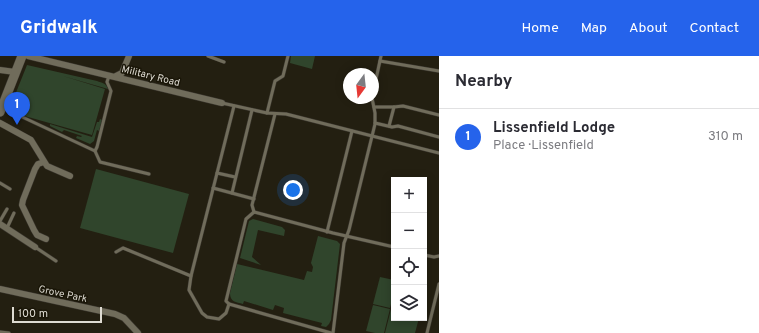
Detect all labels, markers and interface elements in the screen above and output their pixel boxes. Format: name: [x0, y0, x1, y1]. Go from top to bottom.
text: Gridwalk: [20, 16, 98, 40]
text: Home: [522, 20, 559, 37]
text: Map: [581, 20, 607, 37]
text: About: [629, 20, 668, 37]
text: Contact: [690, 20, 739, 37]
street label: Military Road: [120, 63, 181, 90]
north arrow: [343, 68, 379, 104]
text: Nearby: [455, 71, 512, 93]
pin: 1: [4, 92, 30, 125]
text: Lissenfield Lodge: [493, 119, 615, 138]
text: 1: [465, 129, 471, 145]
text: 310 m: [708, 129, 743, 145]
text: Place · Lissenfield: [493, 138, 594, 154]
map controls: [391, 177, 427, 321]
button: +: [391, 177, 427, 213]
your location: [283, 180, 303, 200]
button: −: [391, 213, 427, 249]
button: locate: [391, 249, 427, 285]
street label: Grove Park: [37, 283, 88, 306]
button: layers: [391, 285, 427, 321]
scale bar: [12, 305, 102, 324]
text: 100 m: [18, 307, 48, 321]

